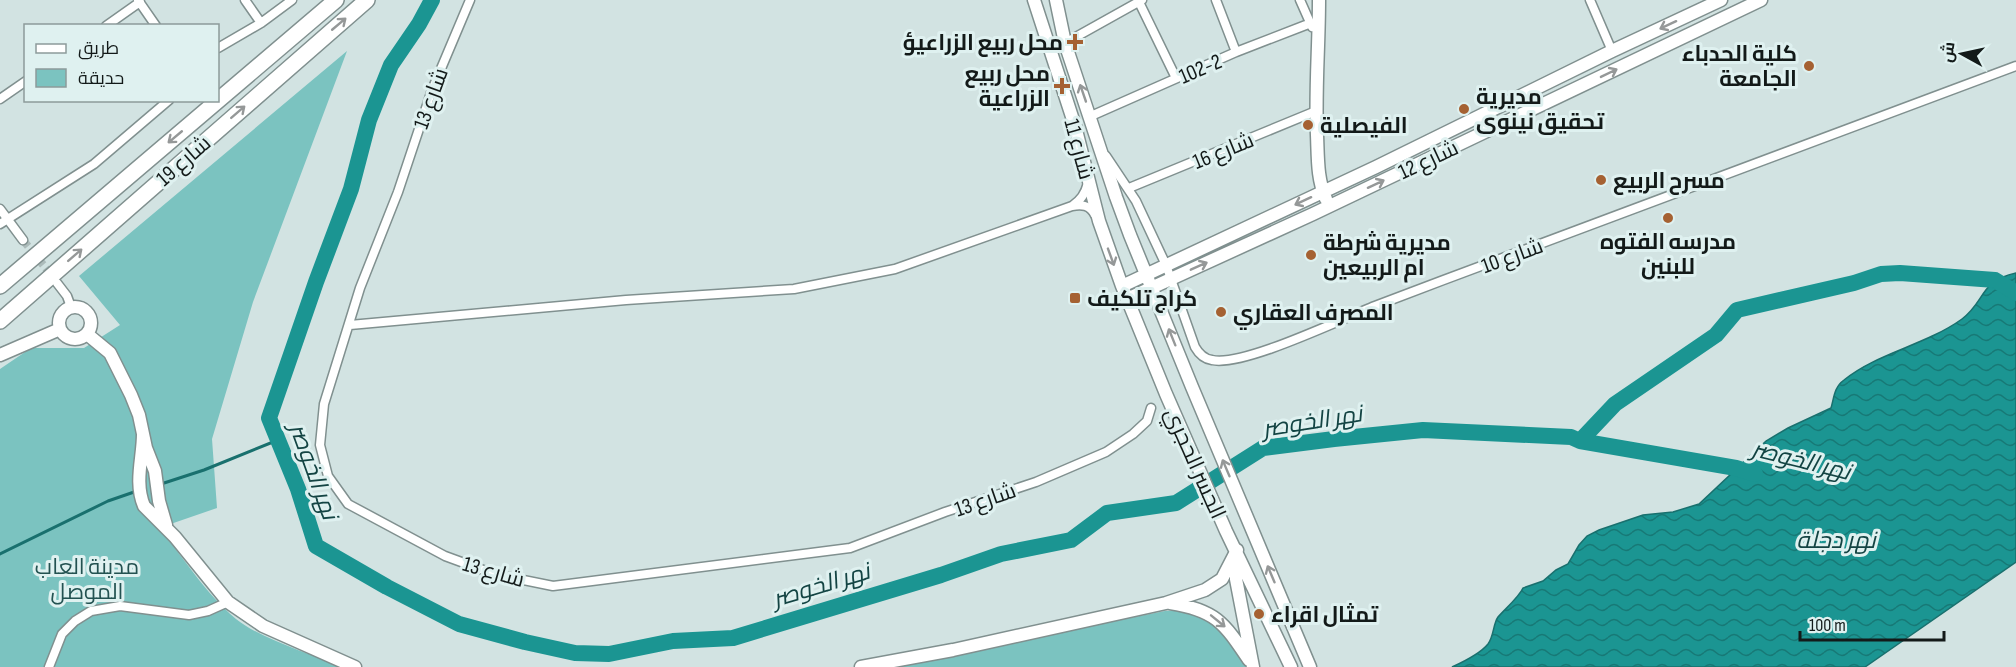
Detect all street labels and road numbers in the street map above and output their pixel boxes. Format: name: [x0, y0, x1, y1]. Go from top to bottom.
street label: 102-2: [1175, 48, 1226, 90]
street label: شارع 13: [408, 64, 455, 133]
street label: شارع 11: [1058, 116, 1100, 183]
street label: شارع 16: [1189, 127, 1258, 176]
street label: شارع 19: [151, 130, 217, 192]
street label: شارع 12: [1394, 135, 1463, 186]
street label: شارع 10: [1478, 233, 1547, 280]
street label: الجسر الحجري: [1156, 404, 1231, 524]
street label: شارع 13: [951, 477, 1020, 523]
street label: شارع 13: [460, 551, 528, 594]

